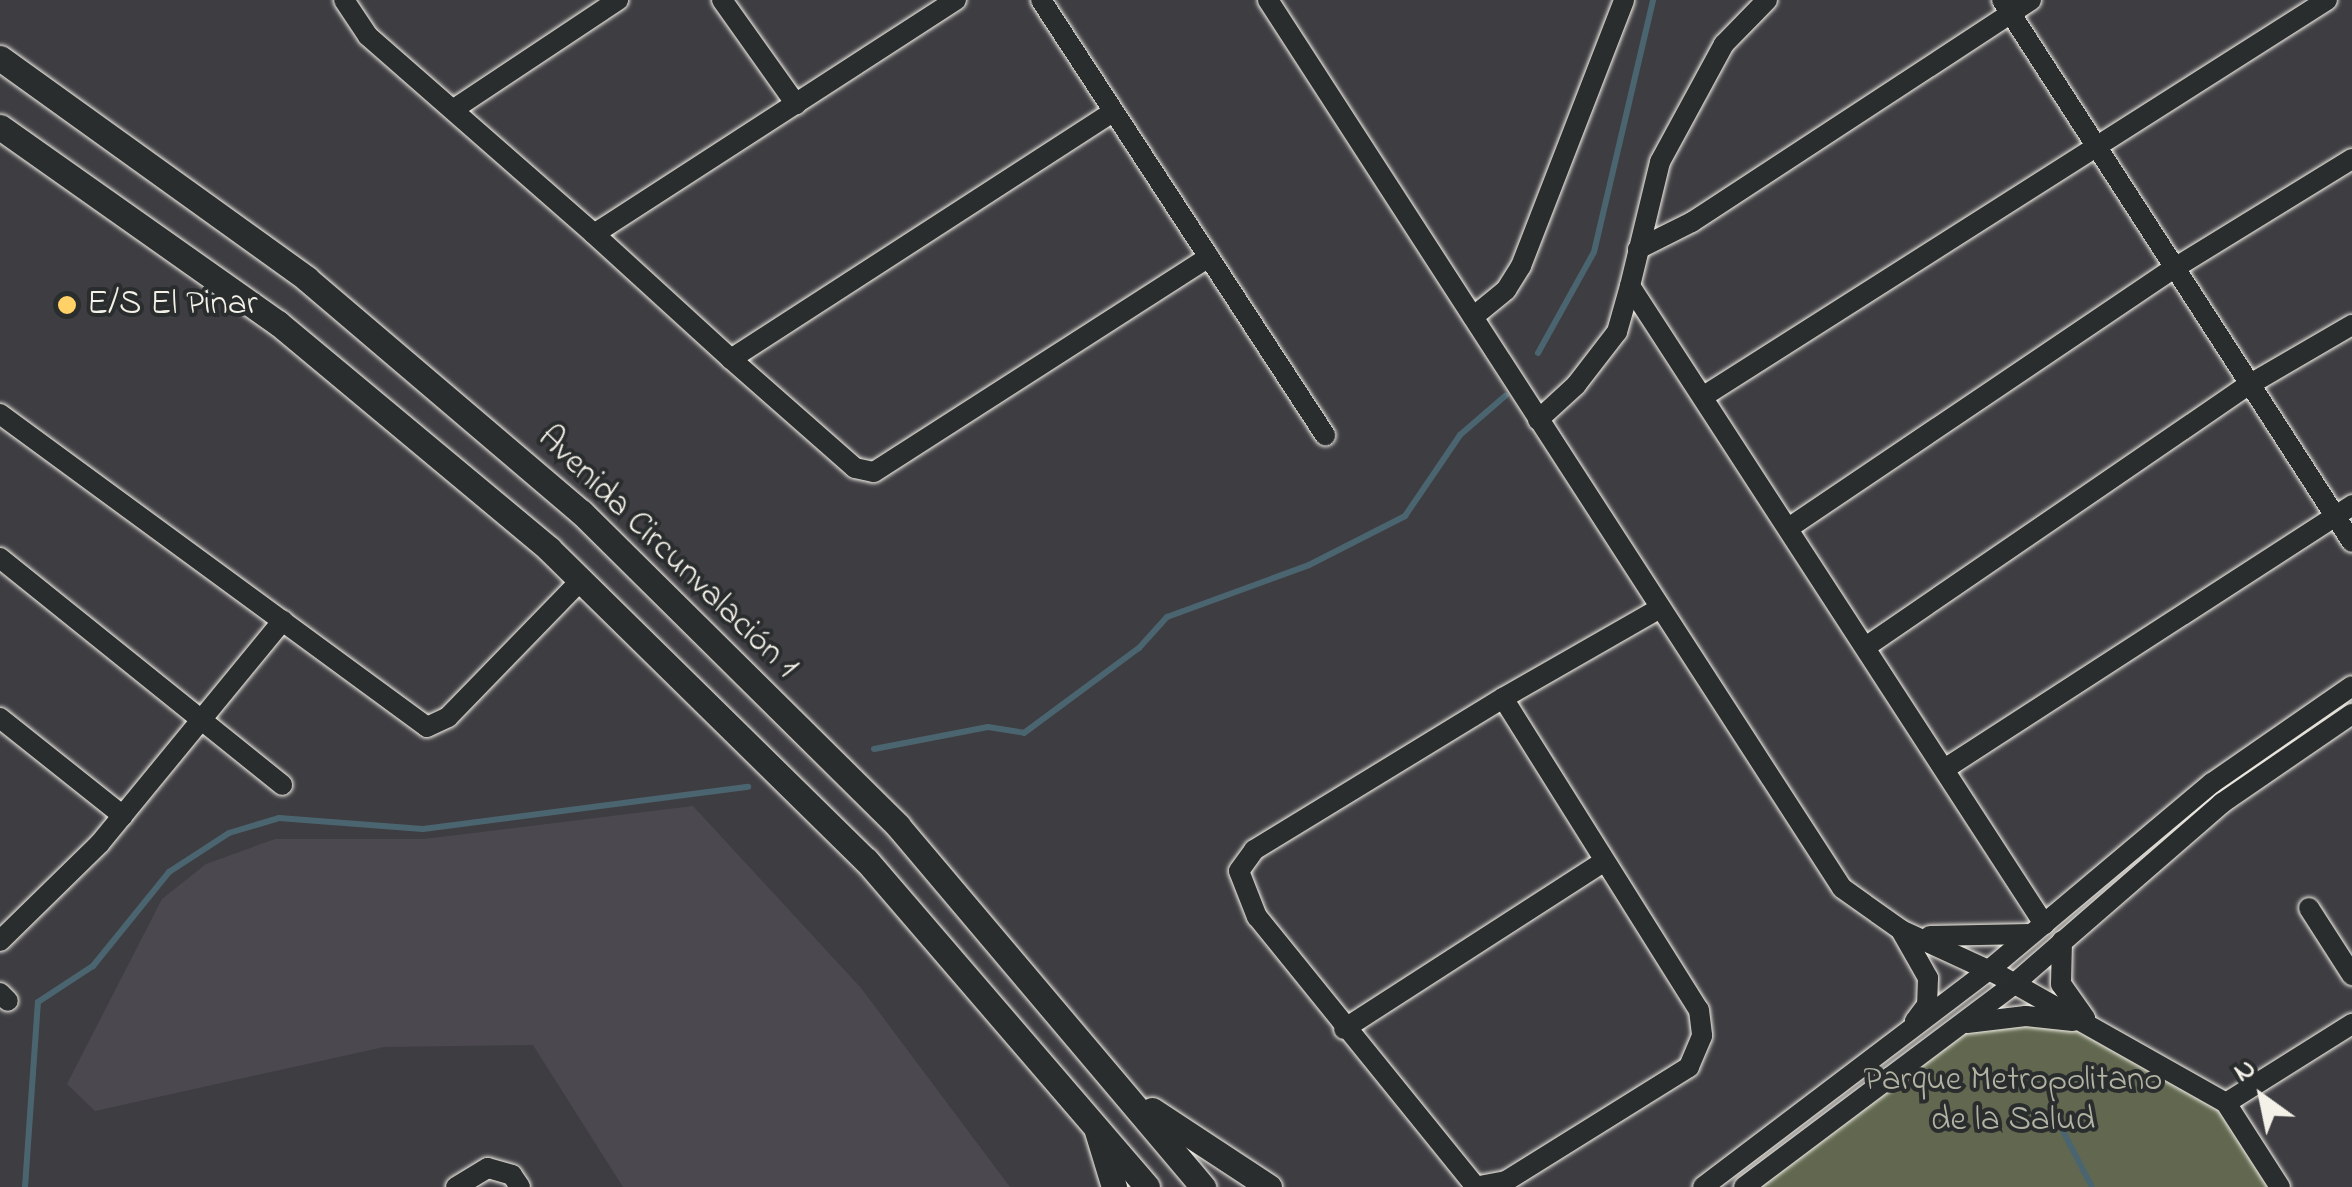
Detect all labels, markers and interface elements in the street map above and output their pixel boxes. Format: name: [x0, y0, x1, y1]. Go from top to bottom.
place label: E/S El Pinar: [87, 284, 258, 326]
marker: E/S El Pinar: [56, 294, 78, 316]
street label: Avenida Circunvalación 1: [528, 418, 806, 688]
north arrow: [2212, 1047, 2312, 1147]
text: N: [2226, 1049, 2264, 1094]
park label: Parque Metropolitano de la Salud: [1863, 1060, 2163, 1142]

